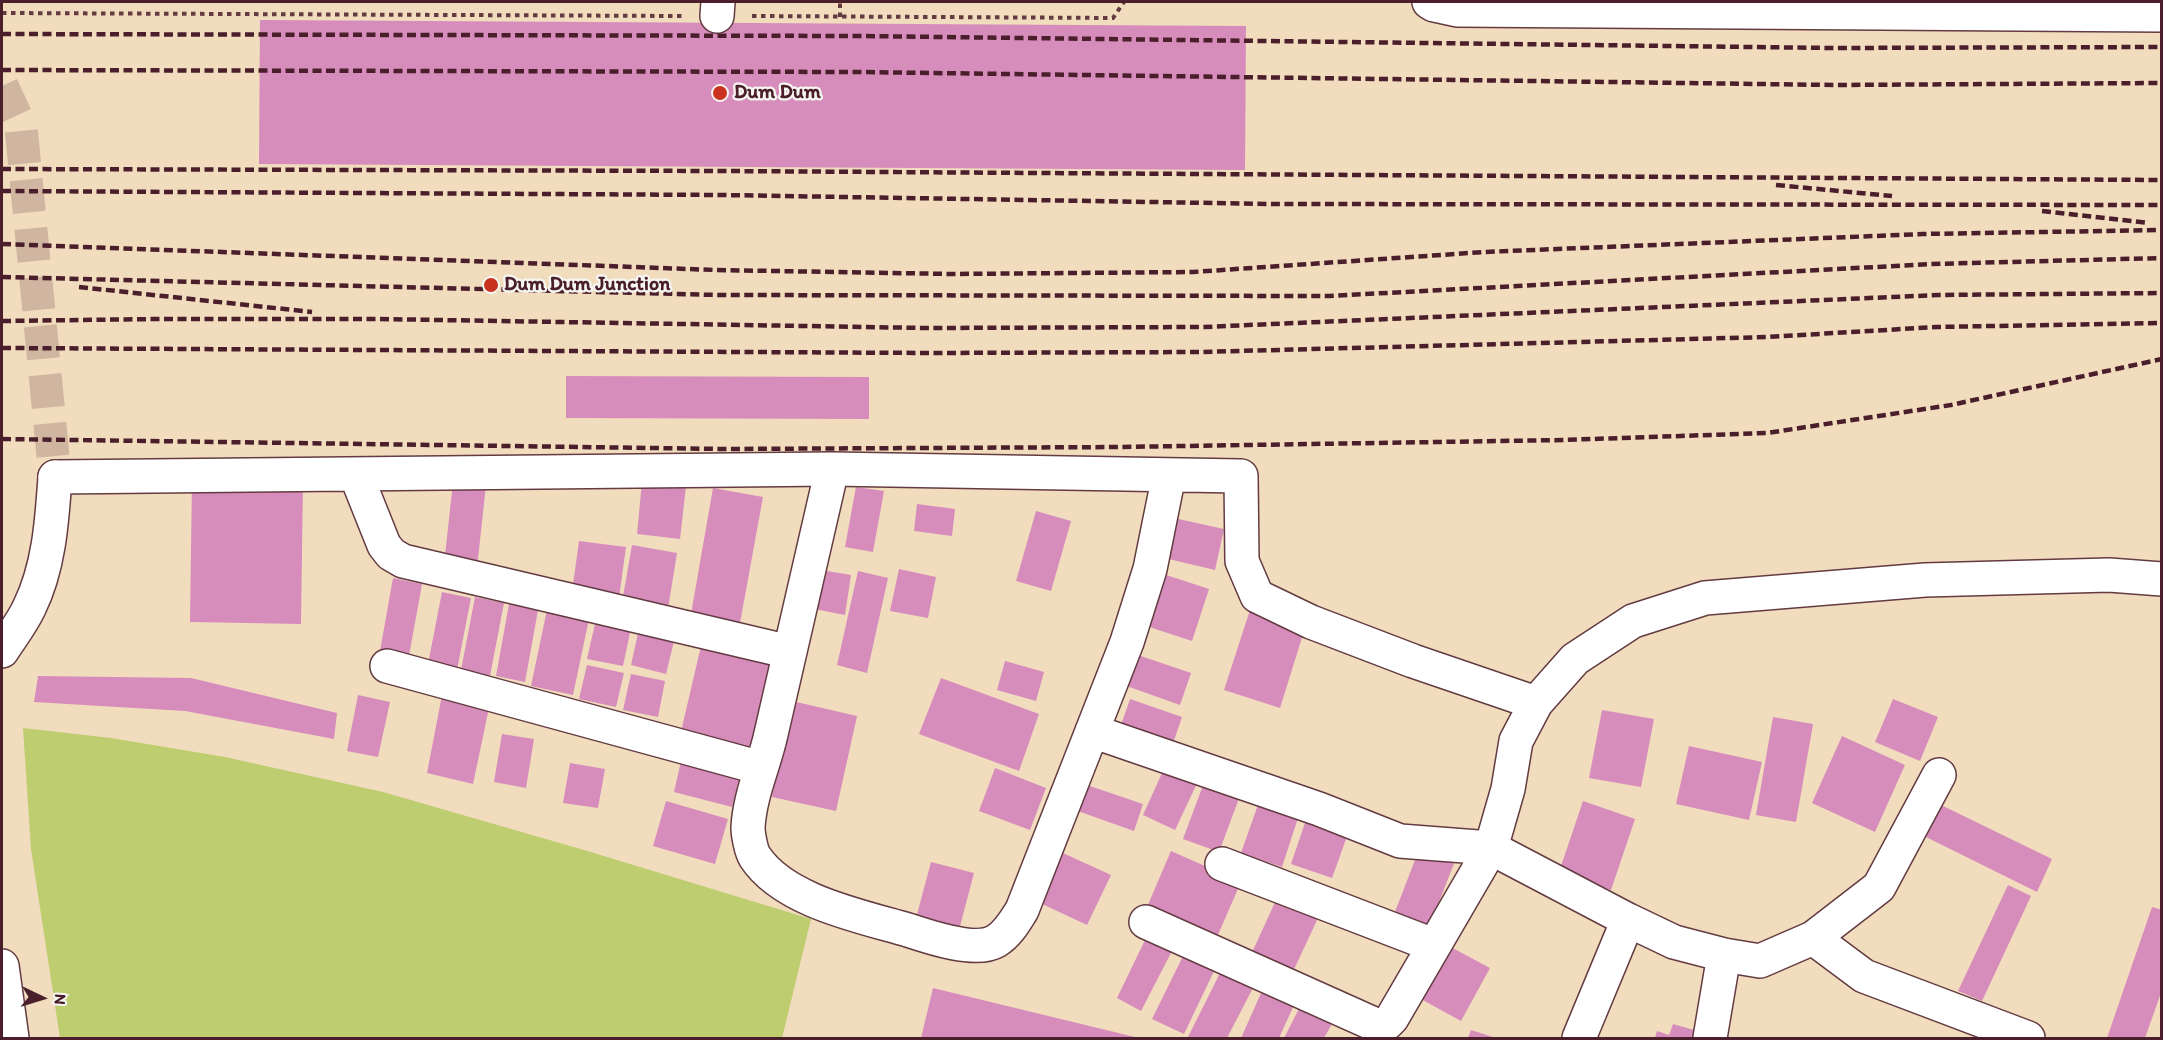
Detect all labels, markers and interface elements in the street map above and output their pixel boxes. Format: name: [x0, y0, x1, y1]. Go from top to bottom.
place label: Dum Dum: [734, 81, 821, 105]
marker: Dum Dum: [711, 84, 729, 102]
place label: Dum Dum Junction: [504, 273, 670, 297]
marker: Dum Dum Junction: [482, 276, 500, 294]
north arrow: [12, 968, 72, 1028]
text: N: [51, 993, 70, 1005]

